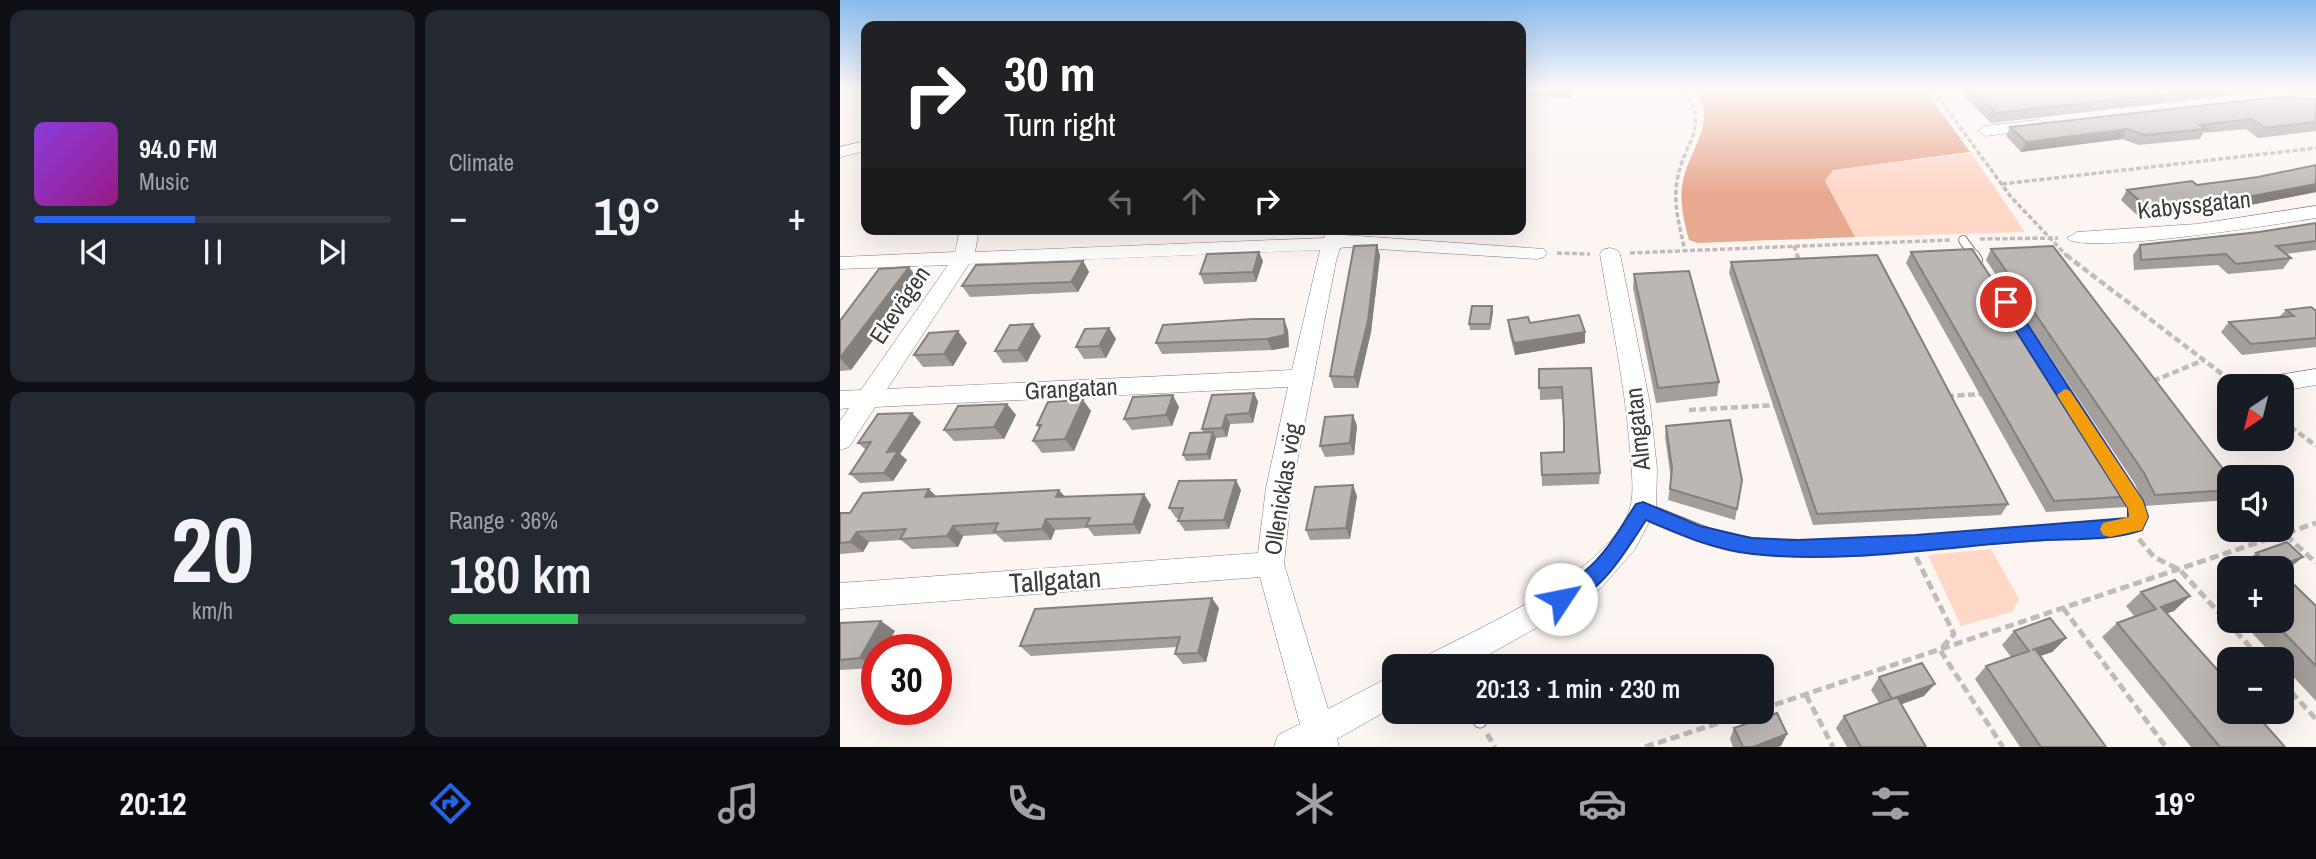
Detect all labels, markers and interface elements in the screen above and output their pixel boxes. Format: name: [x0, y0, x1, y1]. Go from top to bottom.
text: 30 m: [1004, 40, 1096, 106]
icon: right: [889, 49, 980, 140]
text: Turn right: [1004, 103, 1116, 146]
text: 94.0 FM: [139, 131, 217, 166]
text: Climate: [449, 147, 514, 178]
text: Music: [139, 166, 189, 197]
text: 19°: [593, 181, 662, 251]
icon: left: [1102, 182, 1140, 220]
icon: ahead: [1175, 182, 1213, 220]
icon: right: [1248, 182, 1286, 220]
street label: Kabyssgatan: [2136, 182, 2252, 226]
text: −: [449, 191, 467, 242]
text: +: [788, 191, 806, 242]
icon: previous: [75, 233, 113, 271]
icon: pause: [194, 233, 232, 271]
icon: next: [313, 233, 351, 271]
street label: Ekevägen: [861, 259, 937, 350]
pin: [1976, 272, 2036, 332]
icon: arrive: [1987, 283, 2025, 321]
street label: Grangatan: [1024, 370, 1118, 406]
north arrow: [2217, 374, 2294, 452]
map controls: [2217, 374, 2294, 724]
street label: Almgatan: [1617, 386, 1657, 473]
street label: Ollenicklas vög: [1256, 420, 1308, 557]
button: sound: [2217, 465, 2294, 542]
text: 20: [171, 488, 254, 610]
text: Range · 36%: [449, 505, 558, 536]
text: 180 km: [449, 539, 592, 609]
button: +: [2217, 556, 2294, 633]
street label: Tallgatan: [1008, 558, 1102, 602]
position arrow: [1524, 562, 1598, 636]
text: km/h: [192, 595, 233, 626]
speed limit sign: 30: [861, 634, 952, 725]
button: −: [2217, 647, 2294, 724]
text: 20:13 · 1 min · 230 m: [1476, 671, 1680, 706]
icon: directions: [426, 779, 475, 828]
icon: music: [714, 779, 763, 828]
icon: phone: [1002, 779, 1051, 828]
icon: climate: [1290, 779, 1339, 828]
icon: car: [1578, 779, 1627, 828]
icon: filters: [1866, 779, 1915, 828]
text: 20:12: [120, 782, 187, 825]
text: 19°: [2154, 782, 2196, 825]

